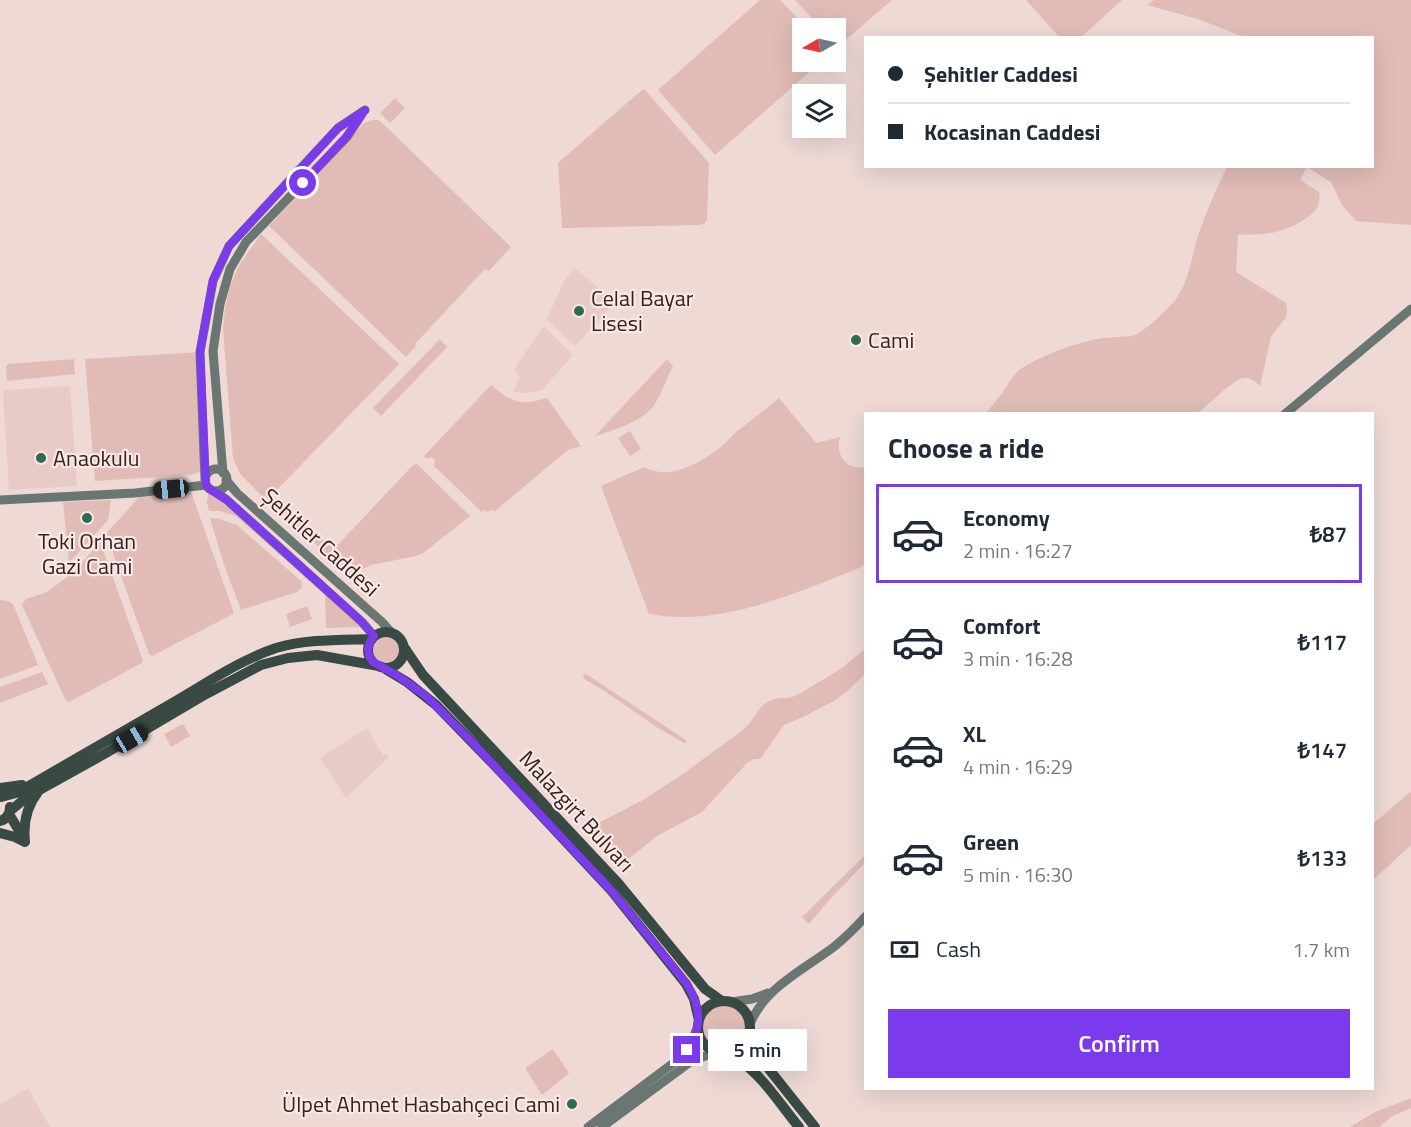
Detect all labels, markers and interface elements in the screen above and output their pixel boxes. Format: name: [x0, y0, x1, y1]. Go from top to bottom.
north arrow: [792, 18, 846, 72]
map controls: [792, 18, 846, 138]
text: Şehitler Caddesi: [924, 57, 1078, 91]
button: layers: [792, 84, 846, 138]
text: Kocasinan Caddesi: [924, 115, 1101, 149]
route start: [289, 169, 316, 196]
place label: Celal Bayar Lisesi: [591, 281, 694, 340]
marker: Celal Bayar Lisesi: [572, 304, 586, 318]
place label: Cami: [868, 323, 914, 357]
marker: Cami: [849, 333, 863, 347]
text: Choose a ride: [888, 427, 1044, 468]
place label: Anaokulu: [53, 441, 140, 475]
marker: Anaokulu: [34, 451, 48, 465]
car: [152, 478, 190, 500]
street label: Şehitler Caddesi: [254, 480, 388, 604]
text: Economy: [963, 501, 1050, 535]
icon: car: [891, 507, 945, 561]
marker: Toki Orhan Gazi Cami: [80, 511, 94, 525]
text: ₺87: [1310, 517, 1347, 551]
place label: Toki Orhan Gazi Cami: [38, 524, 136, 583]
text: 2 min · 16:27: [963, 535, 1073, 566]
text: Comfort: [963, 609, 1041, 643]
icon: car: [891, 615, 945, 669]
text: ₺117: [1297, 625, 1347, 659]
text: 3 min · 16:28: [963, 643, 1073, 674]
text: XL: [963, 717, 986, 751]
car: [111, 722, 151, 756]
icon: car: [891, 723, 945, 777]
text: ₺147: [1297, 733, 1347, 767]
street label: Malazgirt Bulvarı: [511, 742, 643, 880]
text: 4 min · 16:29: [963, 751, 1073, 782]
text: Green: [963, 825, 1019, 859]
icon: car: [891, 831, 945, 885]
text: ₺133: [1297, 841, 1347, 875]
text: 5 min · 16:30: [963, 859, 1073, 890]
text: Cash: [936, 932, 981, 966]
icon: cash: [888, 933, 921, 966]
text: 1.7 km: [1293, 934, 1350, 965]
button: Confirm: [888, 1009, 1350, 1078]
callout: 5 min: [708, 1029, 807, 1071]
text: 5 min: [733, 1034, 782, 1065]
route end: [673, 1036, 700, 1063]
place label: Ülpet Ahmet Hasbahçeci Cami: [282, 1087, 560, 1121]
marker: Ülpet Ahmet Hasbahçeci Cami: [565, 1097, 579, 1111]

